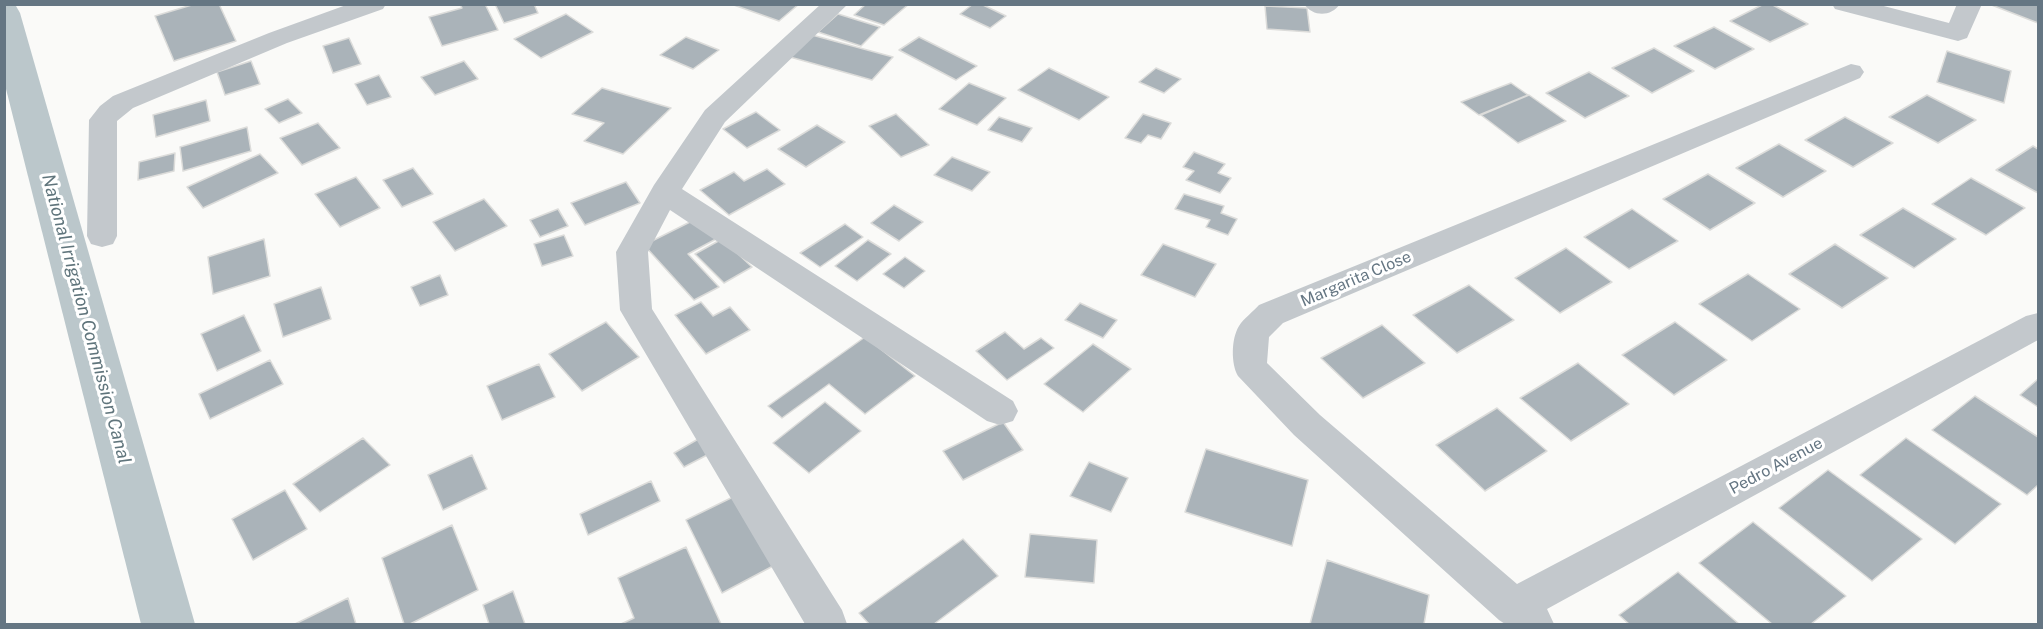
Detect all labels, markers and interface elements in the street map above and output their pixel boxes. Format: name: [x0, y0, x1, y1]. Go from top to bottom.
water label: National Irrigation Commission Canal: [37, 172, 135, 466]
street label: Margarita Close: [1298, 247, 1414, 311]
street label: Pedro Avenue: [1726, 433, 1826, 499]

